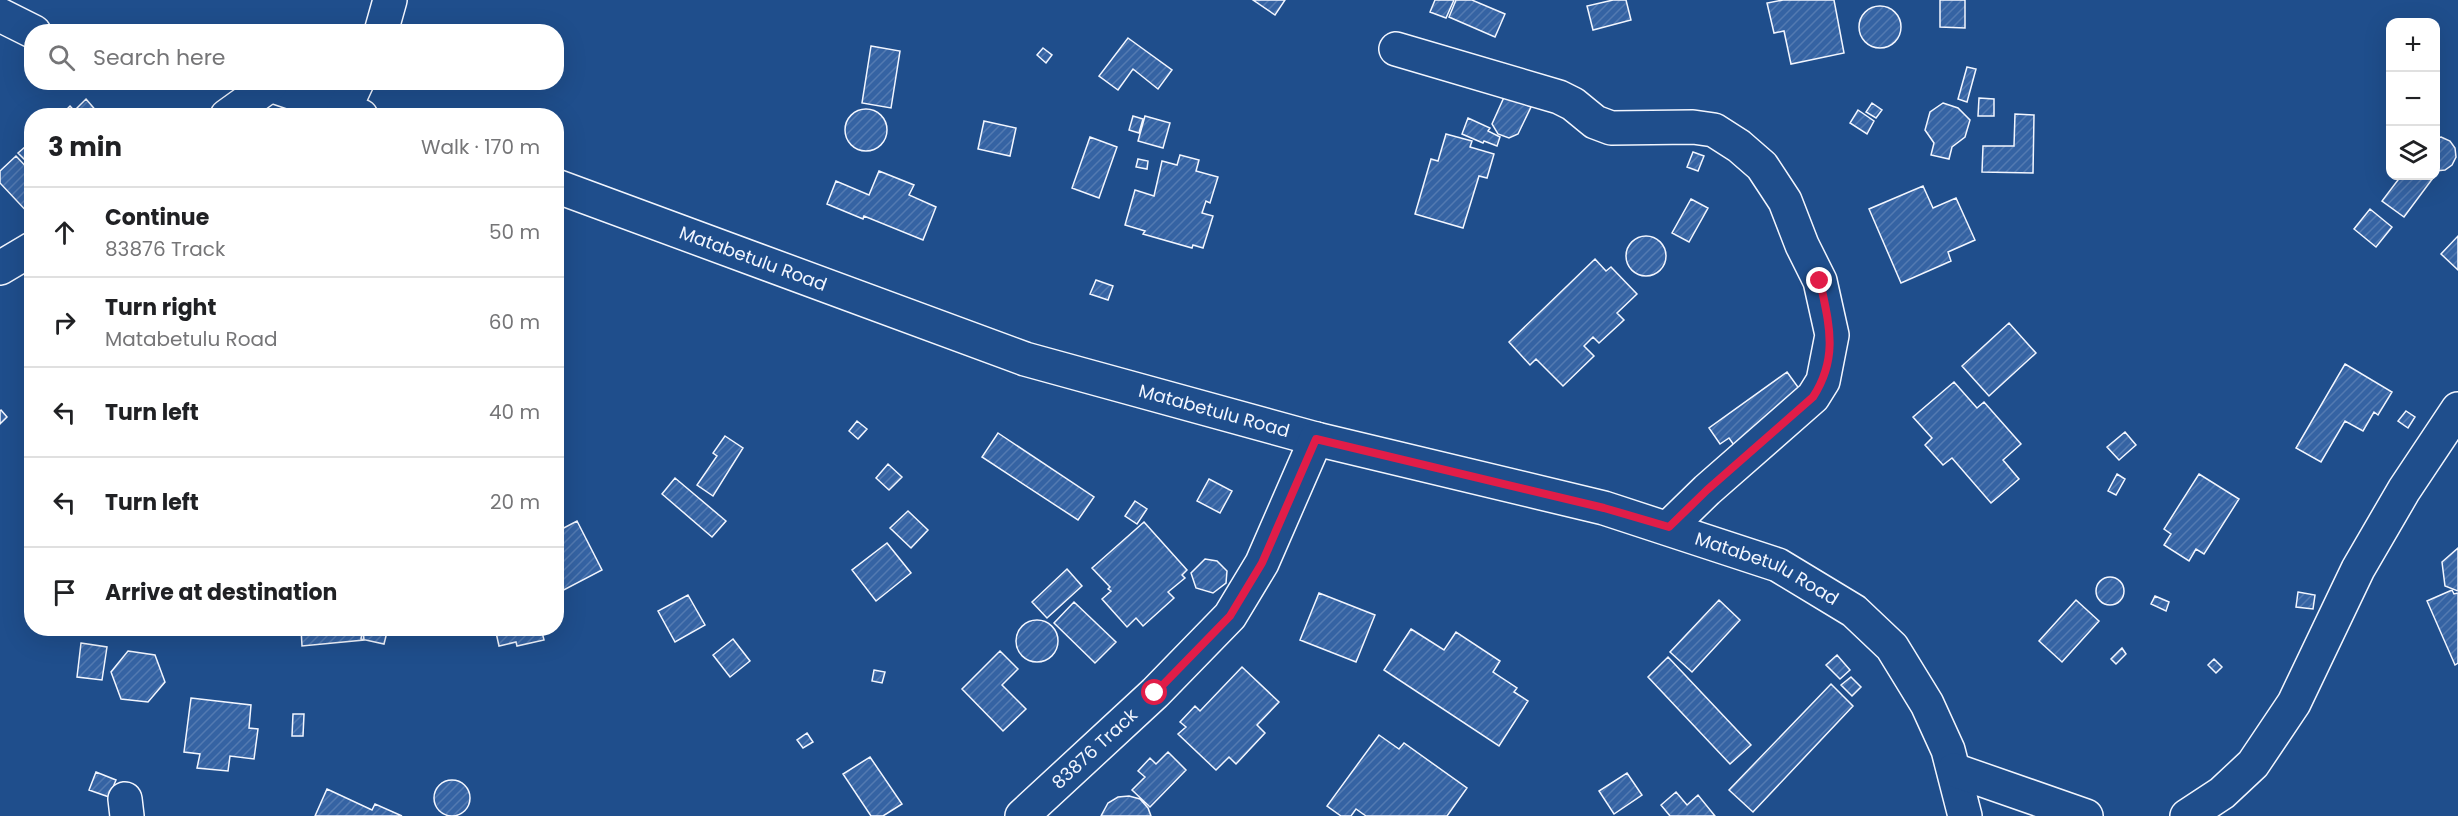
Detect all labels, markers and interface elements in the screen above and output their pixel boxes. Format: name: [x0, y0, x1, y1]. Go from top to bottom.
map controls: [2386, 18, 2440, 180]
button: +: [2386, 18, 2440, 72]
search box: [24, 24, 564, 90]
icon: search: [45, 41, 78, 74]
text: Search here: [93, 42, 226, 73]
button: −: [2386, 72, 2440, 126]
button: layers: [2386, 126, 2440, 180]
text: 3 min: [48, 129, 122, 165]
text: Walk · 170 m: [421, 133, 540, 161]
text: Continue: [105, 202, 209, 233]
icon: ahead: [48, 216, 81, 249]
text: 50 m: [489, 218, 540, 246]
street label: Matabetulu Road: [676, 220, 830, 297]
text: 83876 Track: [105, 235, 225, 263]
route end: [1806, 267, 1832, 293]
text: Turn right: [105, 292, 216, 323]
icon: right: [48, 306, 81, 339]
text: 60 m: [489, 308, 540, 336]
text: Matabetulu Road: [105, 325, 278, 353]
street label: Matabetulu Road: [1136, 378, 1292, 443]
icon: left: [48, 396, 81, 429]
text: Turn left: [105, 397, 199, 428]
text: 40 m: [489, 398, 540, 426]
icon: left: [48, 486, 81, 519]
text: Turn left: [105, 487, 199, 518]
text: 20 m: [490, 488, 540, 516]
street label: Matabetulu Road: [1692, 526, 1844, 611]
icon: arrive: [48, 576, 81, 609]
text: Arrive at destination: [105, 577, 337, 608]
route start: [1141, 679, 1167, 705]
street label: 83876 Track: [1046, 702, 1143, 794]

